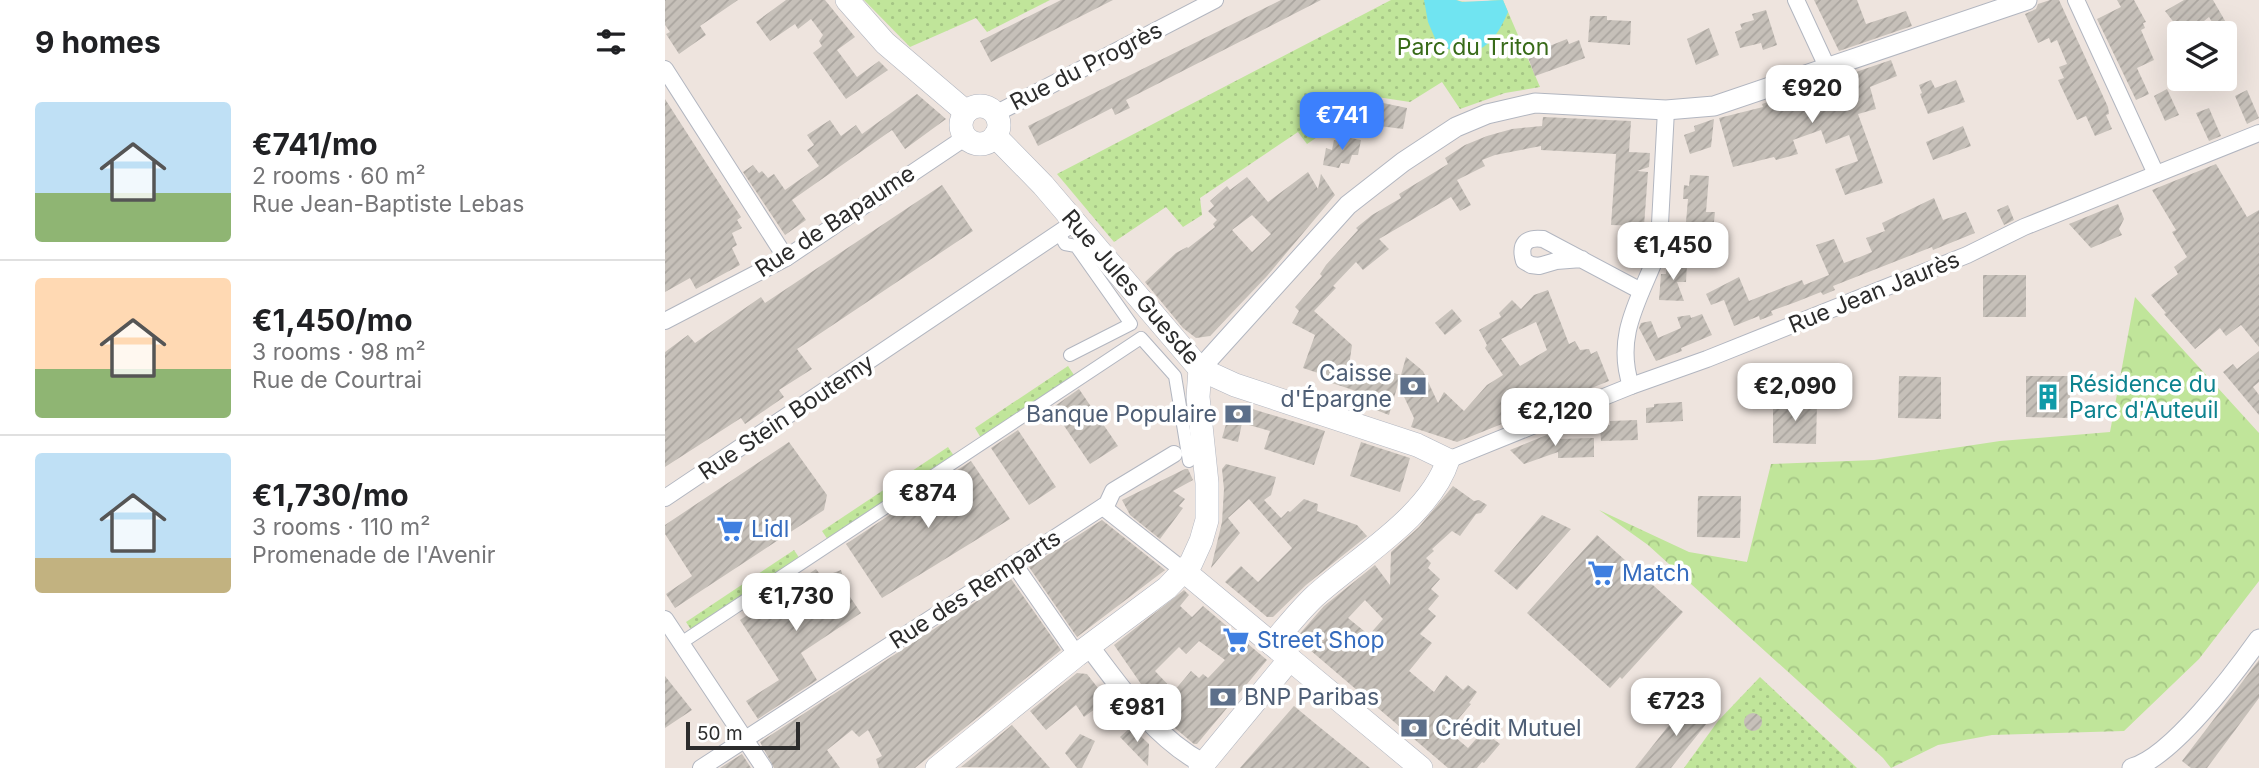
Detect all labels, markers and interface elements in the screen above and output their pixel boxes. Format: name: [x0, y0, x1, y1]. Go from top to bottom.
street label: Rue du Progrès: [1005, 16, 1167, 116]
map controls: [2167, 21, 2237, 91]
button: layers: [2167, 21, 2237, 91]
icon: filters: [592, 23, 630, 61]
text: 9 homes: [35, 24, 161, 60]
park label: Parc du Triton: [1397, 33, 1549, 61]
pin: €920: [1771, 66, 1853, 125]
text: €920: [1782, 74, 1842, 102]
pin: €741: [1301, 92, 1383, 152]
text: €741: [1316, 101, 1368, 129]
text: €741/mo: [252, 126, 378, 162]
icon: home: [91, 130, 175, 214]
street label: Rue de Bapaume: [750, 159, 920, 283]
text: 2 rooms · 60 m²: [252, 162, 426, 190]
text: Rue Jean-Baptiste Lebas: [252, 190, 524, 218]
street label: Rue Jules Guesde: [1056, 204, 1206, 370]
pin: €1,450: [1616, 222, 1730, 282]
text: €1,450: [1633, 231, 1713, 259]
street label: Rue Jean Jaurès: [1785, 245, 1963, 339]
text: €1,450/mo: [252, 302, 413, 338]
icon: home: [91, 306, 175, 390]
text: 3 rooms · 98 m²: [252, 338, 426, 366]
street label: Rue Stein Boutemy: [693, 348, 879, 486]
place label: Caisse d'Épargne: [1281, 359, 1392, 413]
pin: €2,090: [1738, 364, 1852, 423]
text: Rue de Courtrai: [252, 366, 422, 394]
place label: Résidence du Parc d'Auteuil: [2069, 370, 2219, 424]
bank icon: Caisse d'Épargne: [1398, 371, 1428, 401]
text: €2,090: [1753, 372, 1837, 400]
building icon: Résidence du Parc d'Auteuil: [2033, 382, 2063, 412]
pin: €2,120: [1498, 388, 1612, 448]
text: €2,120: [1517, 397, 1593, 425]
bank icon: Banque Populaire: [1223, 399, 1253, 429]
place label: Banque Populaire: [1026, 400, 1217, 428]
pin: €874: [887, 470, 969, 530]
text: €1,730/mo: [252, 477, 409, 513]
text: €874: [899, 479, 957, 507]
icon: home: [91, 481, 175, 565]
text: 3 rooms · 110 m²: [252, 513, 430, 541]
supermarket icon: Lidl: [715, 514, 745, 544]
place label: Lidl: [751, 515, 789, 543]
street label: Rue des Remparts: [884, 523, 1066, 655]
text: Promenade de l'Avenir: [252, 541, 495, 569]
supermarket icon: Match: [1586, 558, 1616, 588]
place label: Match: [1622, 559, 1690, 587]
pin: €1,730: [739, 574, 853, 633]
text: €1,730: [758, 582, 834, 610]
supermarket icon: Street Shop: [1221, 625, 1251, 655]
place label: Street Shop: [1257, 626, 1385, 654]
pin: €723: [1635, 678, 1717, 738]
bank icon: BNP Paribas: [1208, 682, 1238, 712]
place label: BNP Paribas: [1244, 683, 1379, 711]
pin: €981: [1096, 684, 1178, 744]
text: €723: [1647, 687, 1705, 715]
text: €981: [1109, 693, 1165, 721]
bank icon: Crédit Mutuel: [1399, 713, 1429, 743]
place label: Crédit Mutuel: [1435, 714, 1582, 742]
scale bar: [686, 719, 800, 751]
text: 50 m: [697, 722, 743, 745]

